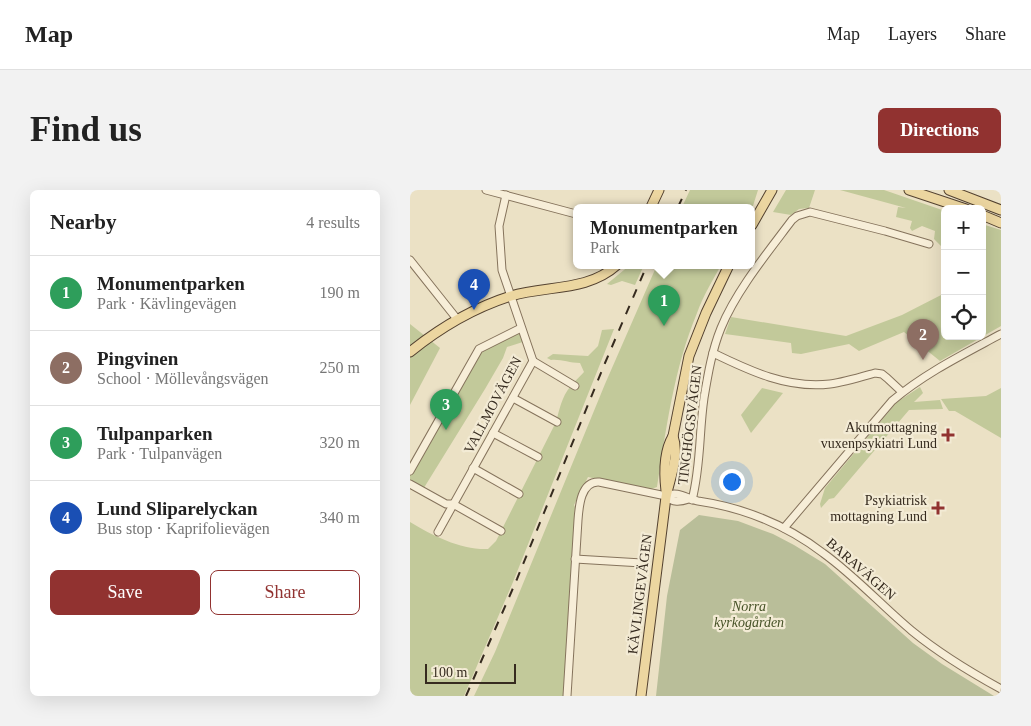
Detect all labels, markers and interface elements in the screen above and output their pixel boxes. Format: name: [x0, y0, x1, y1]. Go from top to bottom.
text: Map: [25, 21, 73, 47]
text: Map: [827, 24, 860, 44]
text: Layers: [888, 24, 937, 44]
text: Share: [965, 24, 1006, 44]
button: Directions: [878, 108, 1001, 153]
text: Find us: [30, 110, 142, 149]
popup: [573, 204, 755, 269]
map controls: [941, 205, 986, 340]
button: +: [941, 205, 986, 250]
text: Nearby: [50, 210, 117, 234]
text: 4 results: [306, 214, 360, 231]
text: Monumentparken: [590, 217, 738, 238]
text: Park: [590, 239, 619, 256]
button: −: [941, 250, 986, 295]
pin: 4: [458, 269, 490, 310]
text: Monumentparken: [97, 273, 245, 294]
text: 1: [62, 284, 70, 301]
text: 190 m: [320, 284, 360, 301]
pin: 1: [648, 285, 680, 326]
text: Park · Kävlingevägen: [97, 295, 237, 312]
button: locate: [941, 295, 986, 340]
pin: 2: [907, 319, 939, 360]
text: Pingvinen: [97, 348, 178, 369]
street label: VALLMOVÄGEN: [460, 354, 525, 456]
text: 2: [62, 359, 70, 376]
text: 250 m: [320, 359, 360, 376]
street label: TINGHÖGSVÄGEN: [674, 364, 705, 486]
text: School · Möllevångsvägen: [97, 370, 269, 387]
pin: 3: [430, 389, 462, 430]
place label: Akutmottagning vuxenpsykiatri Lund: [821, 420, 937, 451]
text: Tulpanparken: [97, 423, 212, 444]
marker: Akutmottagning vuxenpsykiatri Lund: [941, 428, 955, 442]
text: 3: [62, 434, 70, 451]
text: 320 m: [320, 434, 360, 451]
text: Park · Tulpanvägen: [97, 445, 222, 462]
your location: [719, 469, 745, 495]
place label: Psykiatrisk mottagning Lund: [830, 493, 927, 524]
text: Lund Sliparelyckan: [97, 498, 258, 519]
marker: Psykiatrisk mottagning Lund: [931, 501, 945, 515]
text: 4: [62, 509, 70, 526]
text: 340 m: [320, 509, 360, 526]
text: Bus stop · Kaprifolievägen: [97, 520, 270, 537]
street label: KÄVLINGEVÄGEN: [624, 533, 655, 655]
street label: BARAVÄGEN: [824, 534, 899, 603]
button: Save: [50, 570, 200, 615]
button: Share: [210, 570, 360, 615]
park label: Norra kyrkogården: [714, 599, 784, 630]
scale bar: [425, 661, 516, 684]
text: 100 m: [432, 665, 467, 680]

